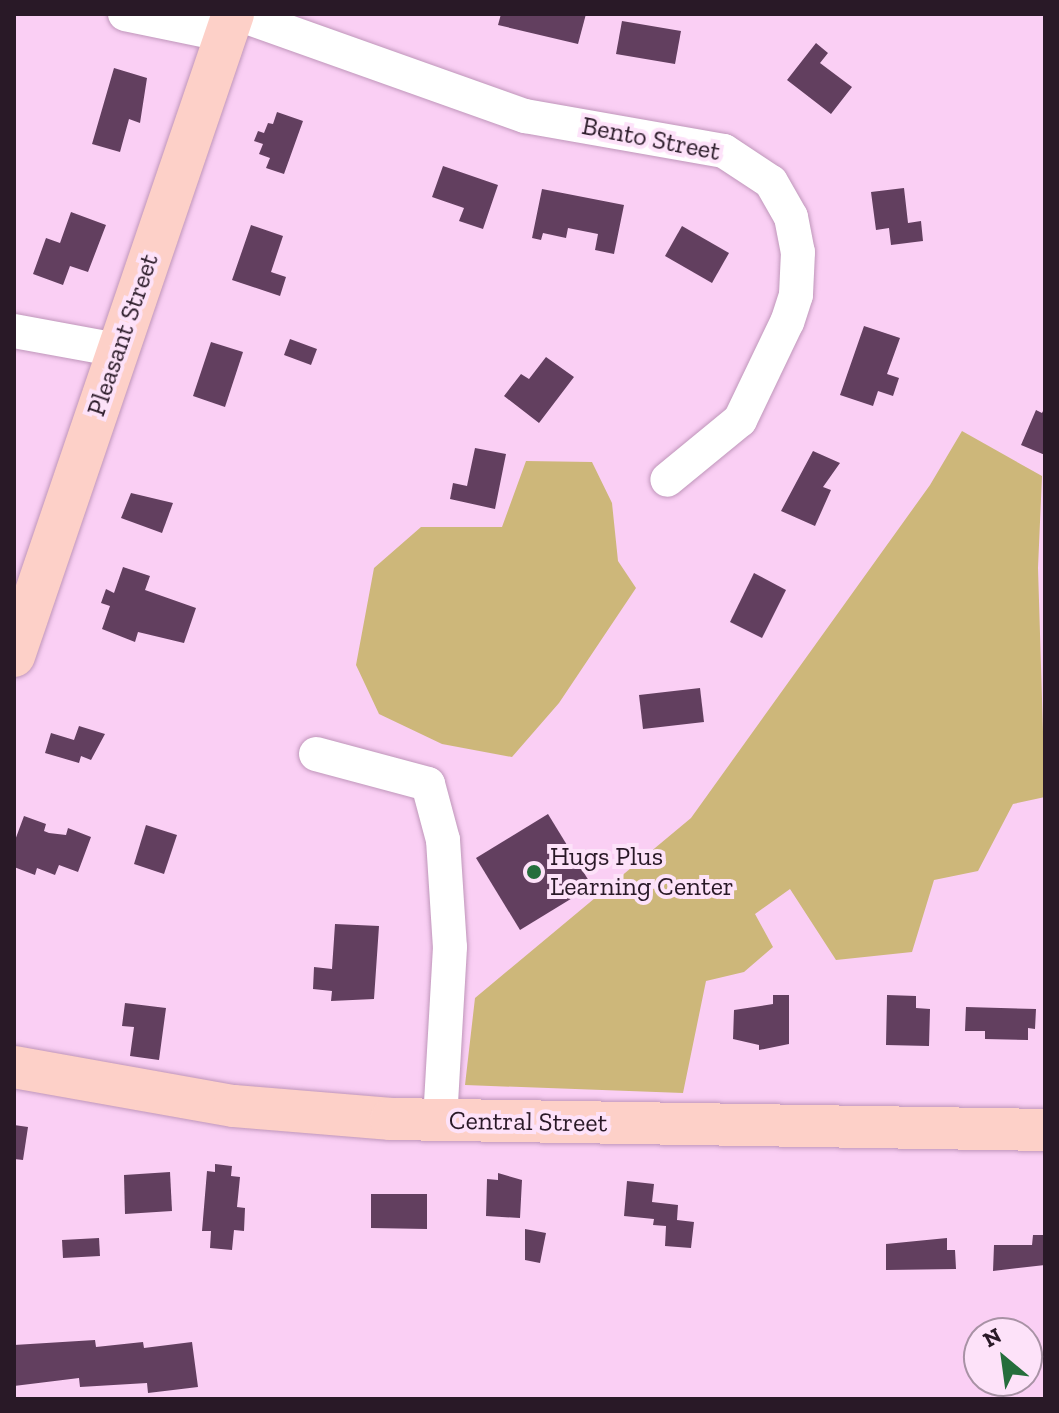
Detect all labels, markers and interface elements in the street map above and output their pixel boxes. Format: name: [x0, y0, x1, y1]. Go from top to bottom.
street label: Bento Street: [579, 110, 723, 168]
street label: Pleasant Street: [81, 250, 165, 420]
place label: Hugs Plus Learning Center: [550, 841, 734, 902]
marker: Hugs Plus Learning Center: [525, 863, 543, 881]
street label: Central Street: [449, 1105, 607, 1139]
north arrow: [963, 1317, 1043, 1397]
text: N: [978, 1321, 1006, 1353]

